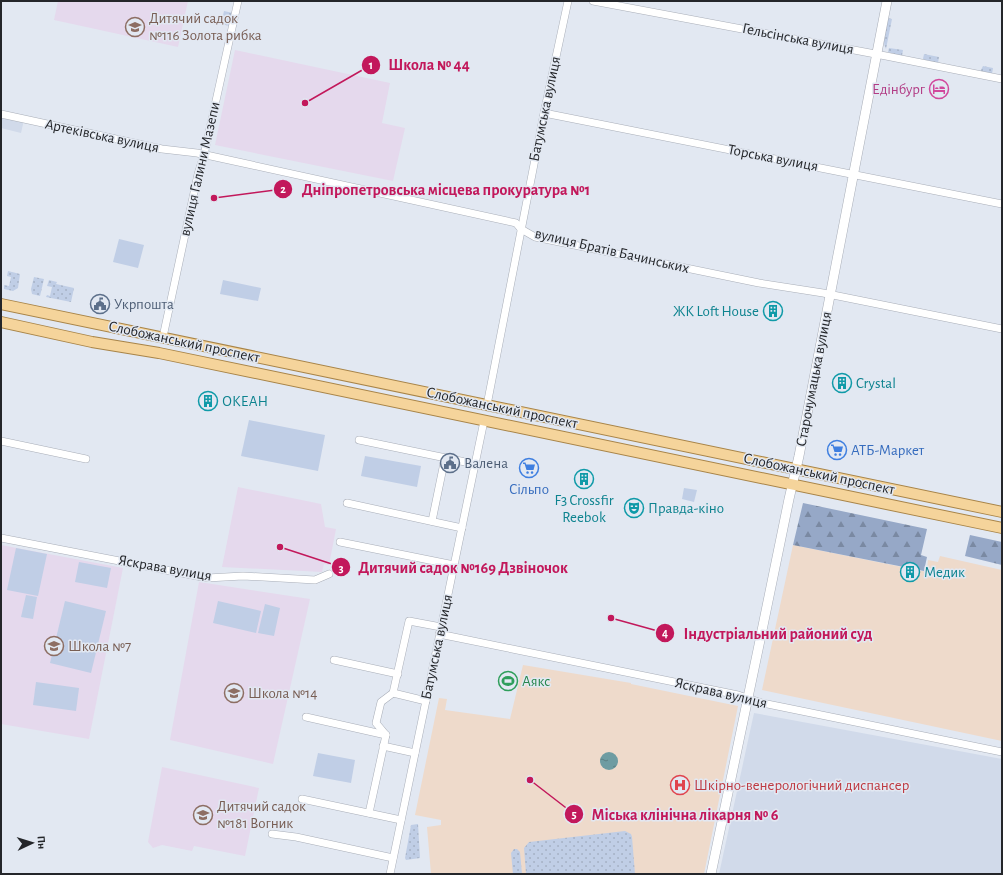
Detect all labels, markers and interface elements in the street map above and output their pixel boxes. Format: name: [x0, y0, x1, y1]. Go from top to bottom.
place label: Дитячий садок №116 Золота рибка: [149, 11, 262, 43]
school or university icon: Дитячий садок №116 Золота рибка: [124, 16, 146, 38]
street label: Гельсінська вулиця: [741, 21, 855, 57]
callout: Школа № 44: [361, 51, 478, 79]
street label: Батумська вулиця: [527, 55, 563, 163]
text: Школа № 44: [388, 57, 470, 73]
text: 1: [369, 59, 373, 71]
hotel icon: Едінбург: [928, 78, 950, 100]
place label: Едінбург: [872, 82, 926, 97]
street label: вулиця Галини Мазепи: [177, 100, 223, 238]
street label: Артеківська вулиця: [44, 117, 160, 155]
street label: Торська вулиця: [727, 142, 819, 174]
callout: Дніпропетровська місцева прокуратура №1: [273, 175, 598, 203]
text: Дніпропетровська місцева прокуратура №1: [302, 182, 590, 199]
text: 2: [280, 183, 286, 195]
street label: вулиця Братів Бачинських: [533, 226, 691, 276]
public building icon: Укрпошта: [89, 293, 111, 315]
place label: Укрпошта: [114, 297, 174, 312]
building icon: ЖК Loft House: [762, 300, 784, 322]
place label: ЖК Loft House: [673, 304, 759, 319]
street label: Старочумацька вулиця: [794, 310, 834, 448]
street label: Слобожанський проспект: [107, 319, 262, 365]
building icon: Crystal: [831, 372, 853, 394]
place label: Crystal: [856, 376, 896, 391]
street label: Слобожанський проспект: [425, 385, 580, 431]
building icon: ОКЕАН: [197, 390, 219, 412]
place label: ОКЕАН: [222, 394, 268, 409]
supermarket icon: АТБ-Маркет: [826, 439, 848, 461]
place label: АТБ-Маркет: [851, 443, 925, 458]
street label: Слобожанський проспект: [742, 451, 897, 497]
public building icon: Валена: [439, 452, 461, 474]
place label: Валена: [464, 456, 508, 471]
supermarket icon: Сільпо: [518, 457, 540, 479]
building icon: F3 Crossfir Reebok: [573, 468, 595, 490]
place label: Сільпо: [509, 482, 549, 497]
place label: F3 Crossfir Reebok: [554, 493, 614, 525]
theatre icon: Правда-кіно: [623, 497, 645, 519]
place label: Правда-кіно: [648, 501, 724, 516]
street label: Яскрава вулиця: [117, 552, 213, 584]
callout: Дитячий садок №169 Дзвіночок: [331, 553, 576, 581]
text: Дитячий садок №169 Дзвіночок: [358, 560, 568, 576]
building icon: Медик: [899, 561, 921, 583]
text: 3: [338, 562, 344, 574]
place label: Медик: [924, 565, 965, 580]
street label: Батумська вулиця: [419, 593, 455, 701]
callout: Індустріальний районий суд: [655, 619, 880, 647]
text: Індустріальний районий суд: [684, 626, 873, 643]
text: 4: [662, 627, 668, 639]
school or university icon: Школа №7: [43, 635, 65, 657]
place label: Школа №7: [68, 639, 131, 654]
sports icon: Аякс: [497, 670, 519, 692]
place label: Аякс: [522, 674, 550, 689]
street label: Яскрава вулиця: [673, 675, 769, 711]
school or university icon: Школа №14: [223, 682, 245, 704]
place label: Школа №14: [248, 686, 317, 701]
hospital icon: Шкірно-венерологічний диспансер: [669, 774, 691, 796]
place label: Шкірно-венерологічний диспансер: [694, 778, 910, 793]
place label: Дитячий садок №181 Вогник: [217, 799, 306, 831]
callout: Міська клінічна лікарня № 6: [564, 800, 787, 828]
school or university icon: Дитячий садок №181 Вогник: [192, 804, 214, 826]
text: Міська клінічна лікарня № 6: [592, 807, 779, 823]
text: 5: [571, 808, 577, 820]
north arrow: [12, 823, 52, 863]
text: Пн: [36, 835, 47, 849]

